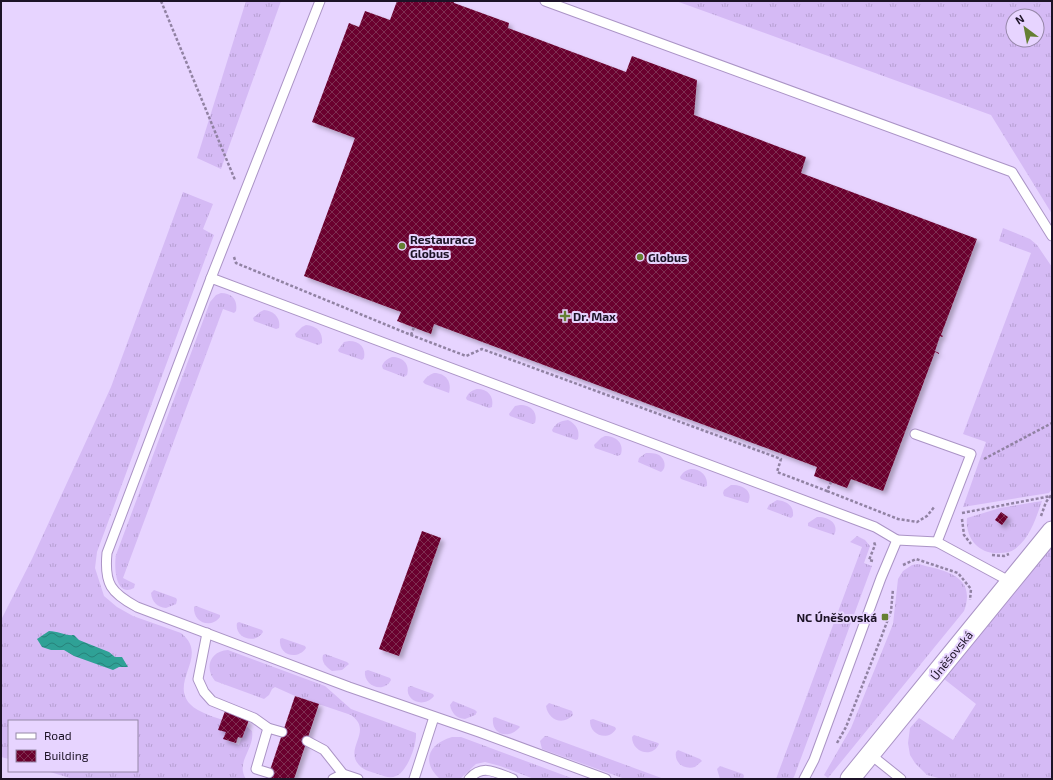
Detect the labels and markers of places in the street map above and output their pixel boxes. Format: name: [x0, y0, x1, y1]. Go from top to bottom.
place label: Restaurace Globus: [410, 232, 475, 260]
marker: Restaurace Globus: [397, 241, 407, 251]
place label: Globus: [648, 250, 687, 264]
marker: Globus: [635, 252, 645, 262]
place label: Dr. Max: [573, 309, 616, 323]
marker: Dr. Max: [560, 311, 570, 321]
place label: NC Úněšovská: [796, 610, 877, 624]
marker: NC Úněšovská: [880, 612, 890, 622]

